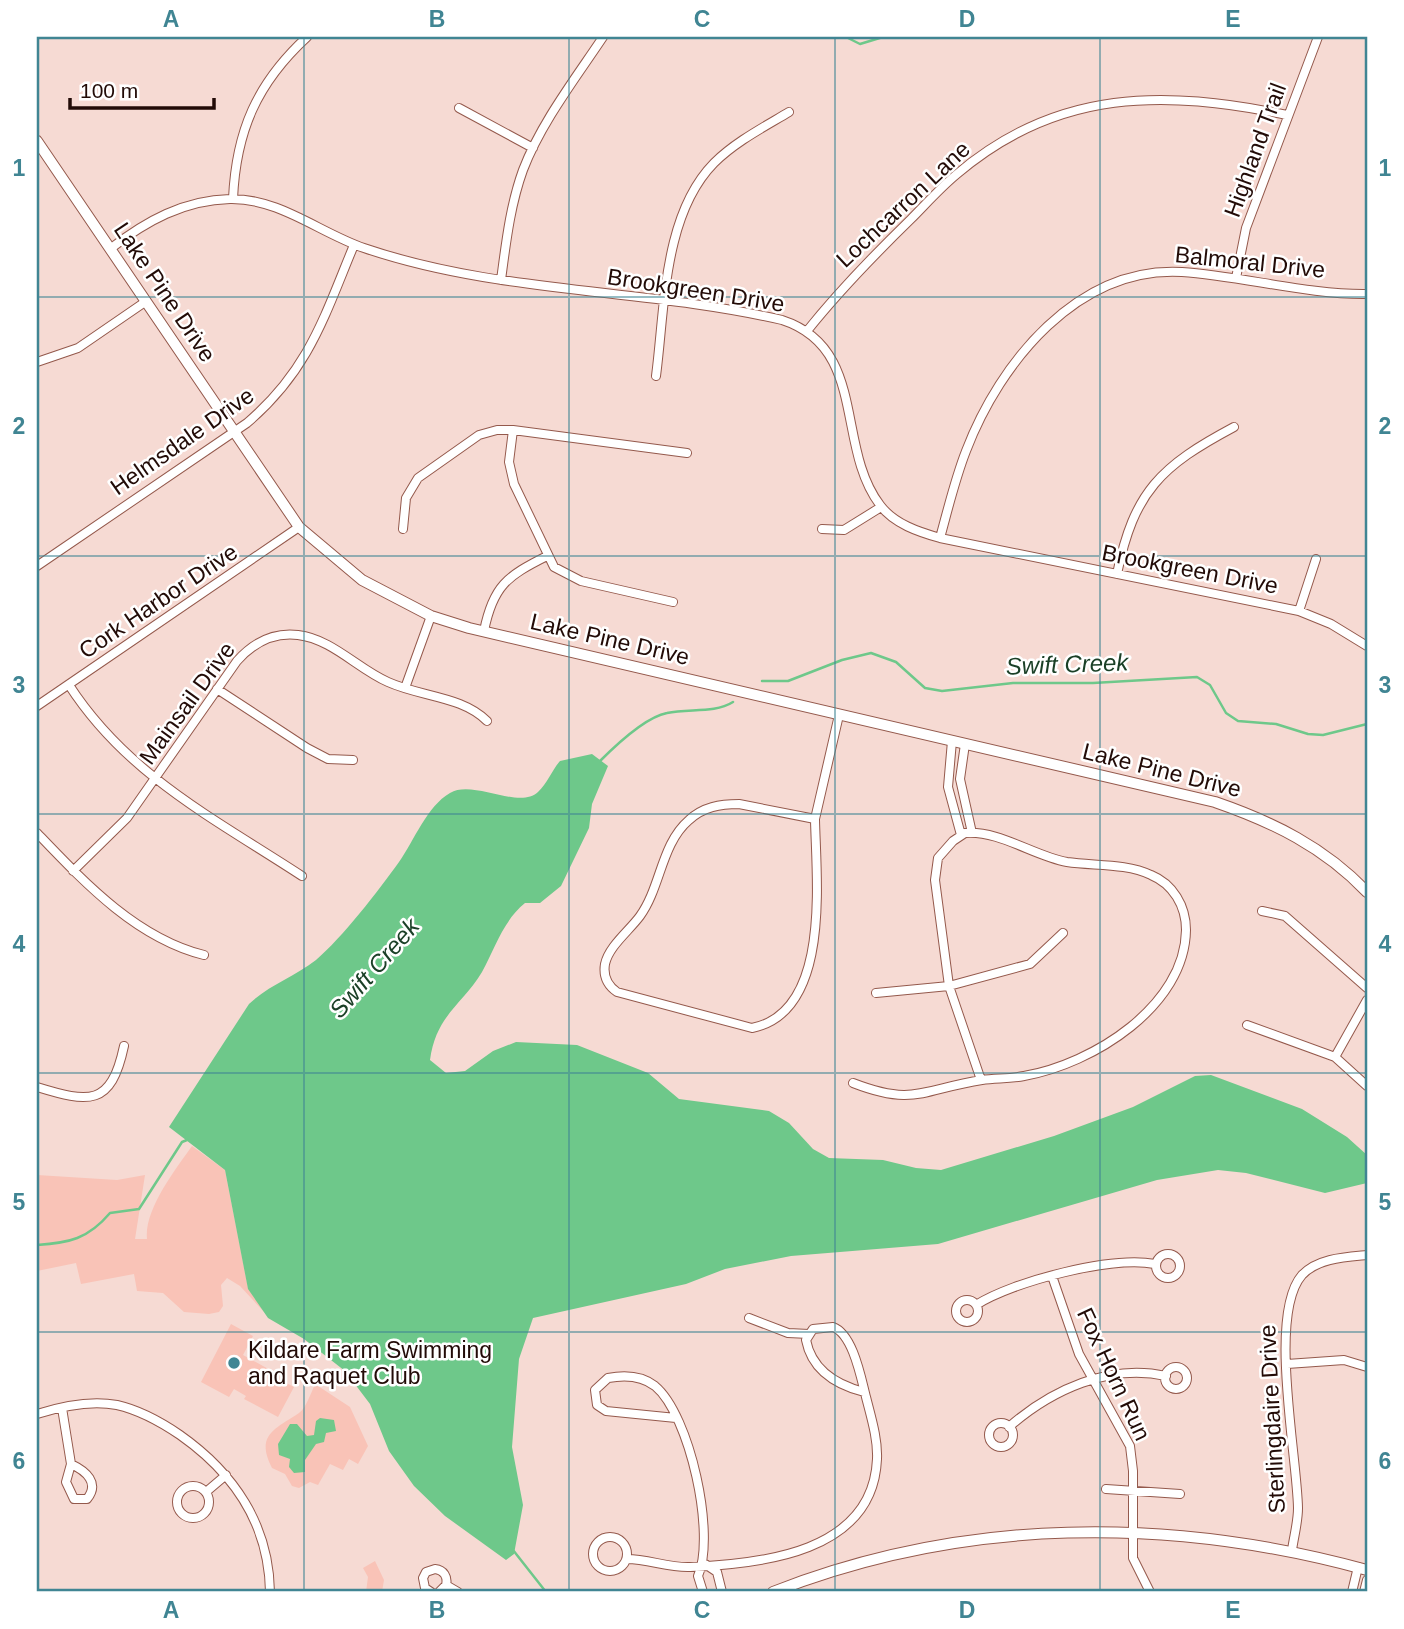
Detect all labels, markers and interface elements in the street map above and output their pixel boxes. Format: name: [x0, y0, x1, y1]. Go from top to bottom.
text: A: [163, 6, 179, 32]
text: B: [429, 6, 445, 32]
text: C: [694, 6, 710, 32]
text: D: [959, 6, 975, 32]
text: E: [1225, 6, 1241, 32]
scale bar: [70, 66, 214, 110]
text: 100 m: [80, 79, 138, 102]
street label: Highland Trail: [1219, 79, 1291, 221]
street label: Lochcarron Lane: [831, 136, 975, 272]
text: 1: [13, 155, 26, 181]
text: 1: [1379, 155, 1392, 181]
street label: Lake Pine Drive: [109, 217, 221, 367]
street label: Balmoral Drive: [1174, 241, 1326, 283]
street label: Brookgreen Drive: [606, 263, 786, 317]
street label: Helmsdale Drive: [105, 382, 259, 500]
text: 2: [13, 413, 25, 439]
text: 2: [1379, 413, 1391, 439]
street label: Cork Harbor Drive: [74, 538, 242, 664]
street label: Brookgreen Drive: [1100, 539, 1280, 599]
street label: Lake Pine Drive: [528, 608, 692, 670]
street label: Mainsail Drive: [134, 637, 240, 769]
water label: Swift Creek: [1005, 648, 1131, 680]
text: 3: [13, 672, 25, 698]
text: 3: [1379, 672, 1391, 698]
street label: Lake Pine Drive: [1080, 738, 1244, 802]
water label: Swift Creek: [324, 911, 426, 1023]
text: 4: [13, 931, 26, 957]
text: 4: [1379, 931, 1392, 957]
text: 5: [13, 1189, 26, 1215]
text: 5: [1379, 1189, 1392, 1215]
street label: Fox Horn Run: [1072, 1304, 1156, 1444]
street label: Sterlingdaire Drive: [1254, 1324, 1290, 1514]
place label: Kildare Farm Swimming and Raquet Club: [248, 1337, 492, 1389]
marker: Kildare Farm Swimming and Raquet Club: [226, 1355, 242, 1371]
text: 6: [13, 1448, 25, 1474]
text: 6: [1379, 1448, 1391, 1474]
text: A: [163, 1597, 179, 1623]
text: B: [429, 1597, 445, 1623]
text: C: [694, 1597, 710, 1623]
text: D: [959, 1597, 975, 1623]
text: E: [1225, 1597, 1241, 1623]

